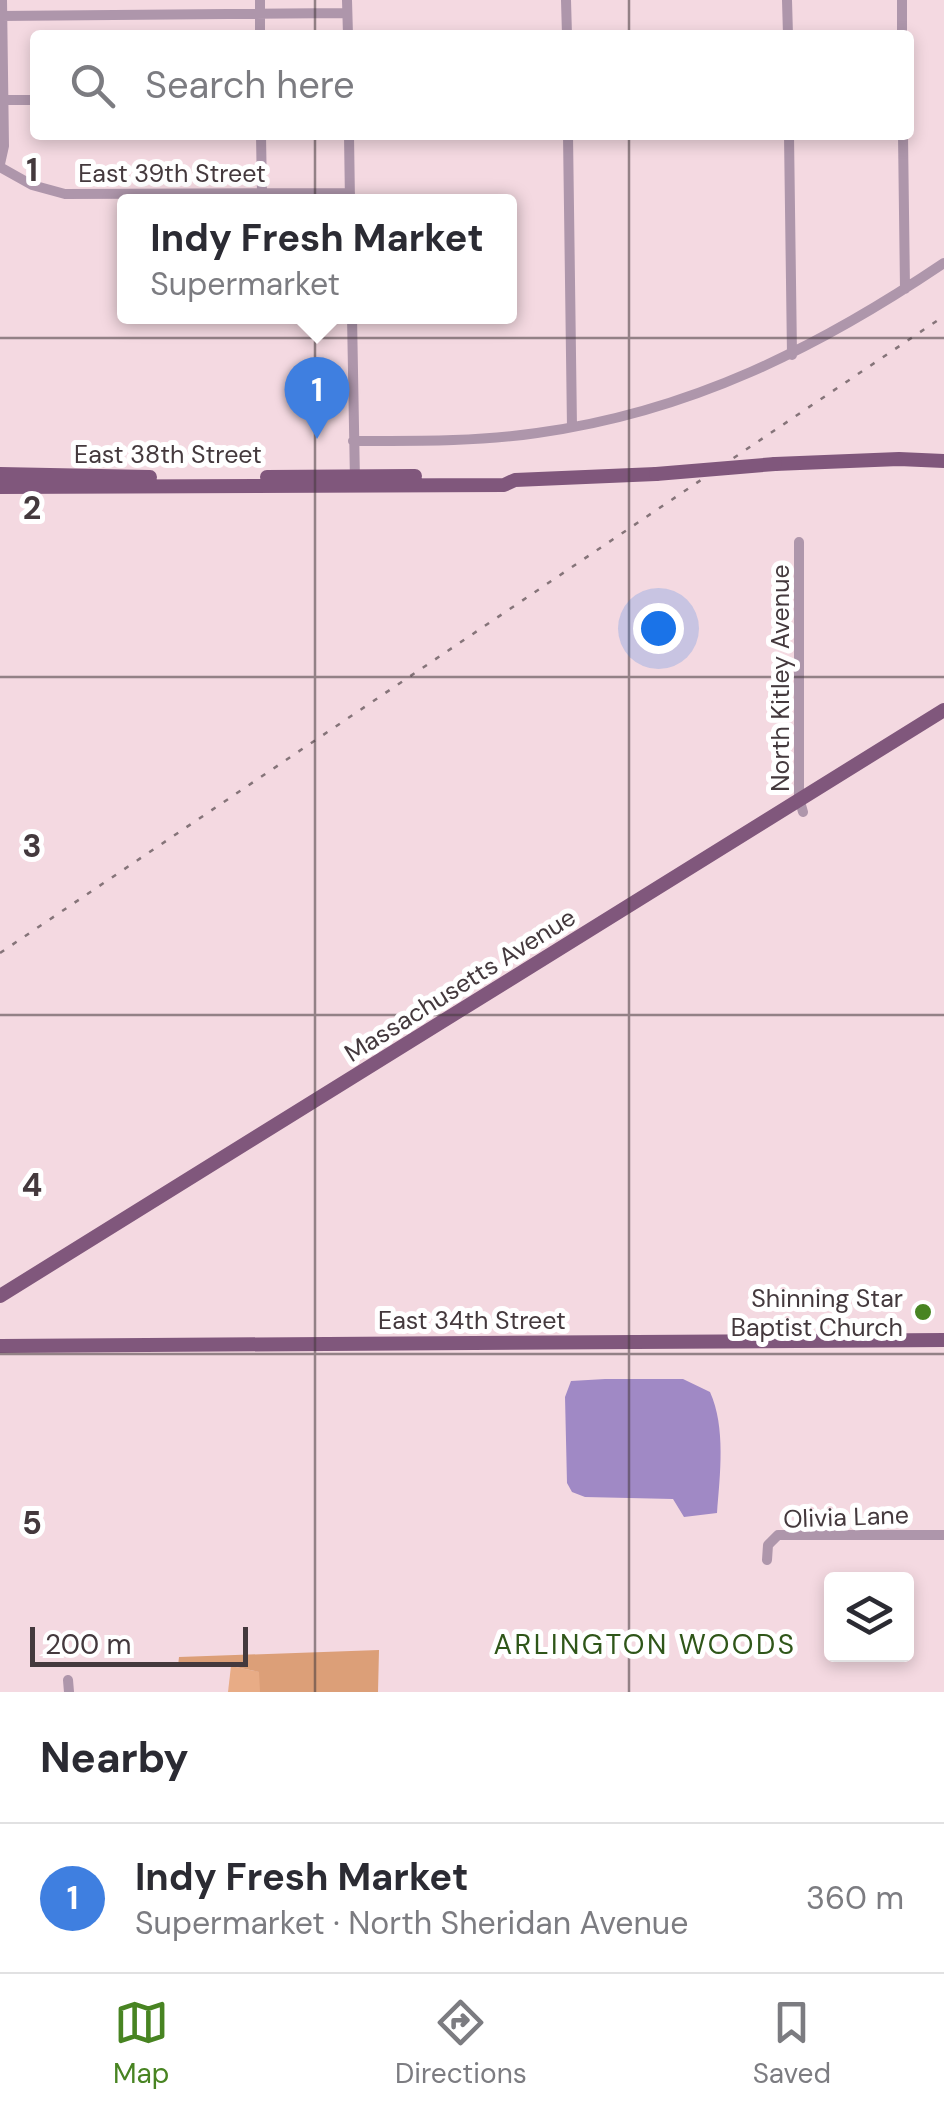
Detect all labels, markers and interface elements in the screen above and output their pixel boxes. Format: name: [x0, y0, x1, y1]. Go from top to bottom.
search box: [30, 30, 914, 140]
icon: search: [65, 58, 120, 113]
text: Search here: [145, 60, 355, 110]
text: 1: [26, 149, 38, 191]
street label: East 39th Street: [78, 157, 266, 190]
popup: [117, 194, 517, 324]
text: Indy Fresh Market: [150, 213, 484, 263]
text: Supermarket: [150, 263, 340, 305]
pin: 1: [284, 356, 350, 439]
street label: East 38th Street: [74, 438, 262, 471]
text: 2: [23, 487, 41, 529]
street label: North Kitley Avenue: [764, 564, 797, 792]
your location: [633, 603, 684, 654]
text: 3: [22, 825, 42, 867]
street label: Massachusetts Avenue: [338, 900, 582, 1070]
text: 4: [22, 1164, 42, 1206]
place label: Shinning Star Baptist Church: [731, 1282, 903, 1344]
marker: Shinning Star Baptist Church: [912, 1301, 934, 1323]
street label: East 34th Street: [378, 1304, 566, 1337]
street label: Olivia Lane: [783, 1498, 909, 1536]
text: 5: [22, 1502, 42, 1544]
map controls: [824, 1572, 914, 1662]
button: layers: [824, 1572, 914, 1662]
scale bar: [30, 1622, 248, 1666]
text: 200 m: [45, 1626, 132, 1663]
district label: ARLINGTON WOODS: [493, 1626, 797, 1663]
text: Nearby: [40, 1730, 189, 1785]
text: Indy Fresh Market: [135, 1852, 468, 1902]
text: 1: [67, 1877, 78, 1919]
text: 360 m: [806, 1877, 904, 1919]
text: Supermarket · North Sheridan Avenue: [135, 1902, 688, 1944]
tab: Map: [113, 1995, 169, 2092]
tab: Directions: [395, 1995, 527, 2092]
tab: Saved: [753, 1995, 831, 2092]

